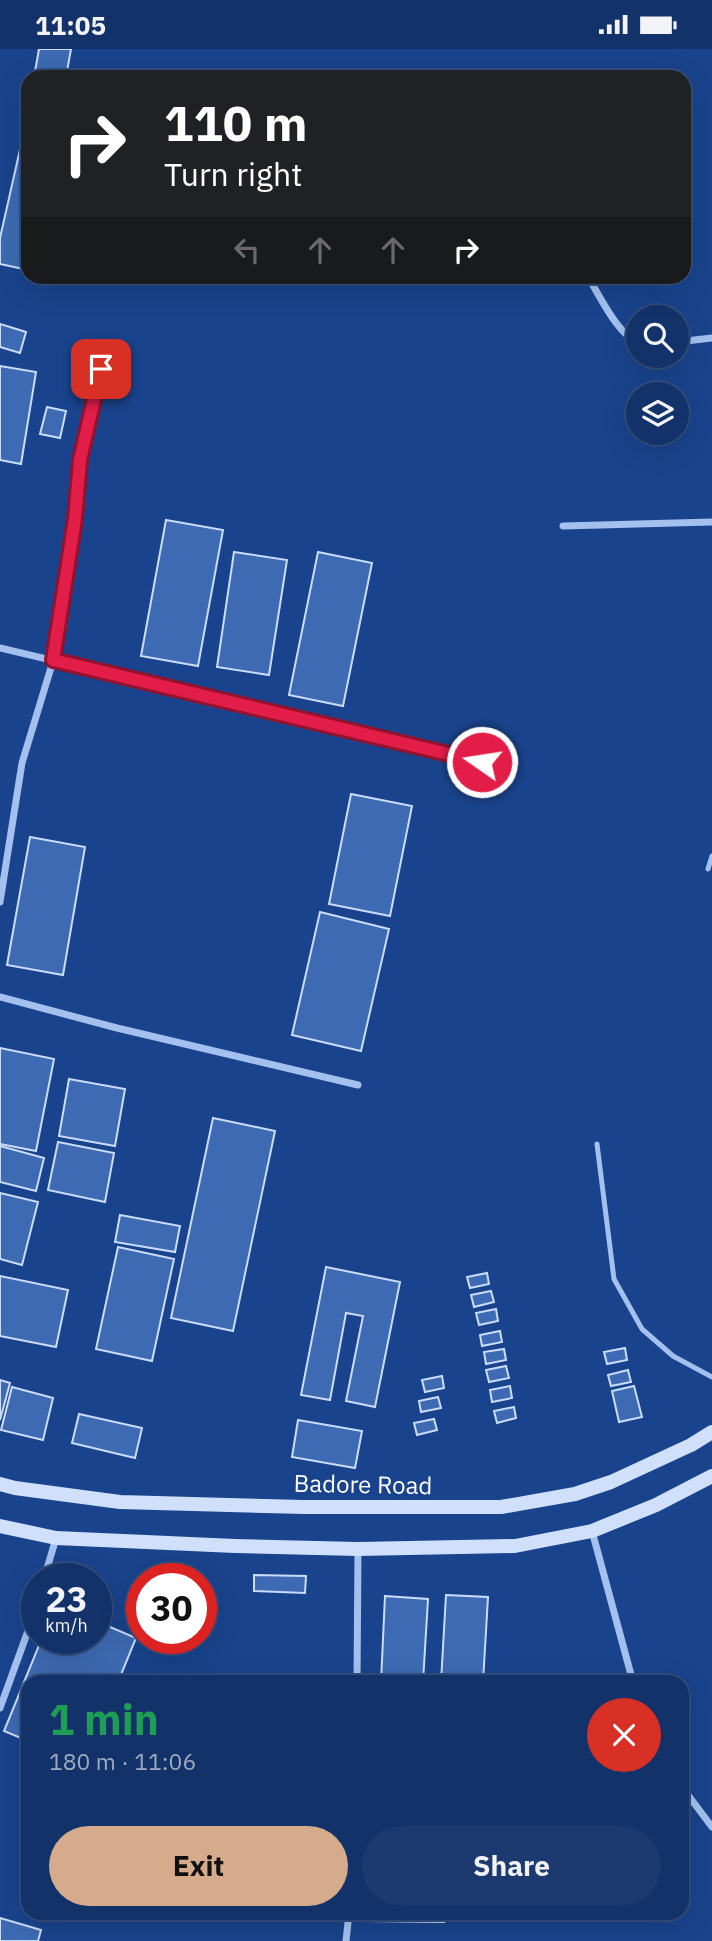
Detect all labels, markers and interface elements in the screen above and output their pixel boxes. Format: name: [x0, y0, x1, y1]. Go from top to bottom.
text: 11:05: [35, 8, 106, 42]
text: 110 m: [164, 91, 308, 154]
icon: right: [49, 98, 140, 189]
text: Turn right: [164, 153, 302, 195]
icon: left: [228, 231, 266, 269]
icon: ahead: [301, 231, 339, 269]
icon: ahead: [374, 231, 412, 269]
icon: right: [447, 231, 485, 269]
map controls: [626, 305, 689, 445]
button: search: [626, 305, 689, 368]
pin: [71, 339, 131, 399]
icon: arrive: [82, 350, 120, 388]
button: layers: [626, 382, 689, 445]
position arrow: [445, 725, 519, 799]
street label: Badore Road: [293, 1467, 433, 1501]
speed limit sign: 30: [126, 1563, 217, 1654]
text: 23: [45, 1576, 88, 1622]
text: km/h: [45, 1614, 88, 1637]
text: 1 min: [49, 1692, 159, 1747]
button: close: [587, 1698, 661, 1772]
text: 180 m · 11:06: [49, 1746, 196, 1776]
button: Exit: [49, 1826, 348, 1906]
button: Share: [362, 1826, 661, 1906]

